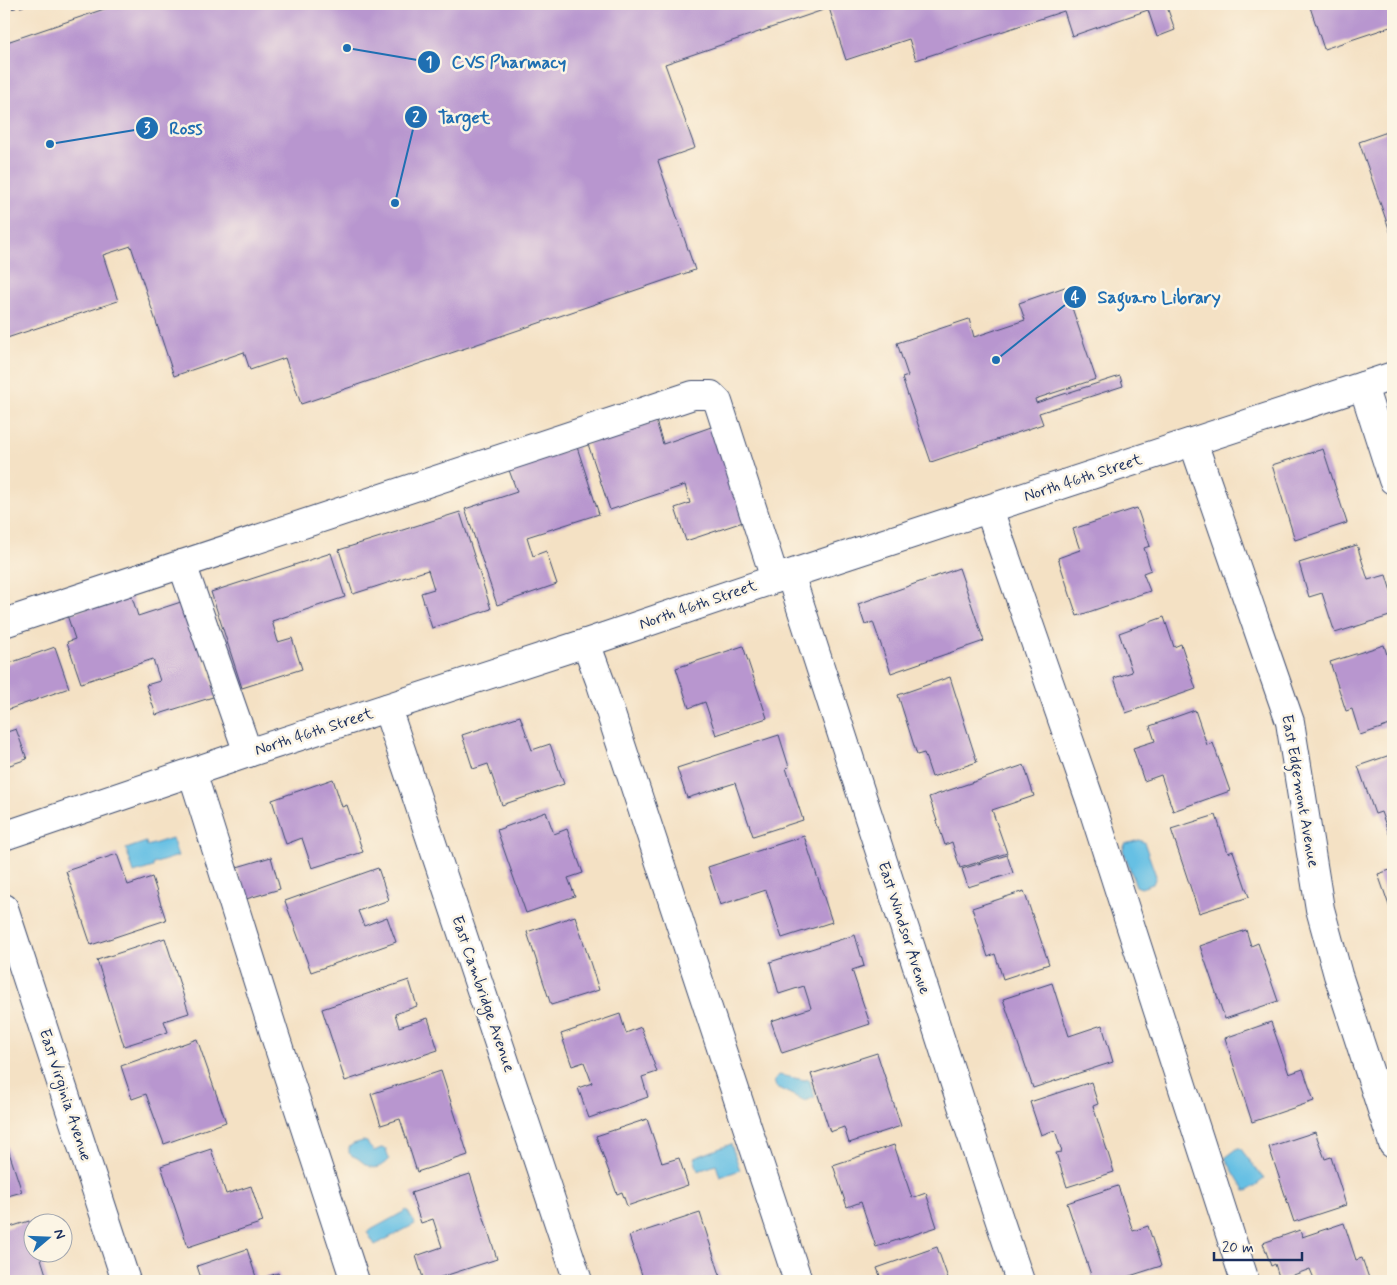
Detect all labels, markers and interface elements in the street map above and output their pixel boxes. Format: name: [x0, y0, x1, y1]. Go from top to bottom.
callout: CVS Pharmacy: [417, 45, 576, 78]
text: CVS Pharmacy: [452, 51, 566, 75]
text: 1: [426, 53, 432, 73]
callout: Target: [403, 100, 500, 133]
text: Target: [438, 106, 491, 132]
text: 2: [412, 108, 420, 128]
callout: Ross: [135, 112, 213, 145]
text: Ross: [169, 117, 203, 141]
text: 3: [144, 119, 151, 139]
callout: Saguaro Library: [1062, 281, 1230, 314]
text: Saguaro Library: [1097, 286, 1221, 312]
text: 4: [1071, 288, 1080, 308]
street label: North 46th Street: [1021, 449, 1145, 507]
street label: North 46th Street: [636, 575, 760, 635]
street label: North 46th Street: [252, 703, 376, 761]
street label: East Edgemont Avenue: [1275, 713, 1324, 869]
street label: East Windsor Avenue: [873, 859, 936, 998]
street label: East Cambridge Avenue: [445, 913, 520, 1076]
street label: East Virginia Avenue: [33, 1026, 96, 1164]
north arrow: [22, 1212, 72, 1262]
text: N: [49, 1227, 69, 1241]
scale bar: [1214, 1230, 1302, 1262]
text: 20 m: [1222, 1238, 1254, 1258]

